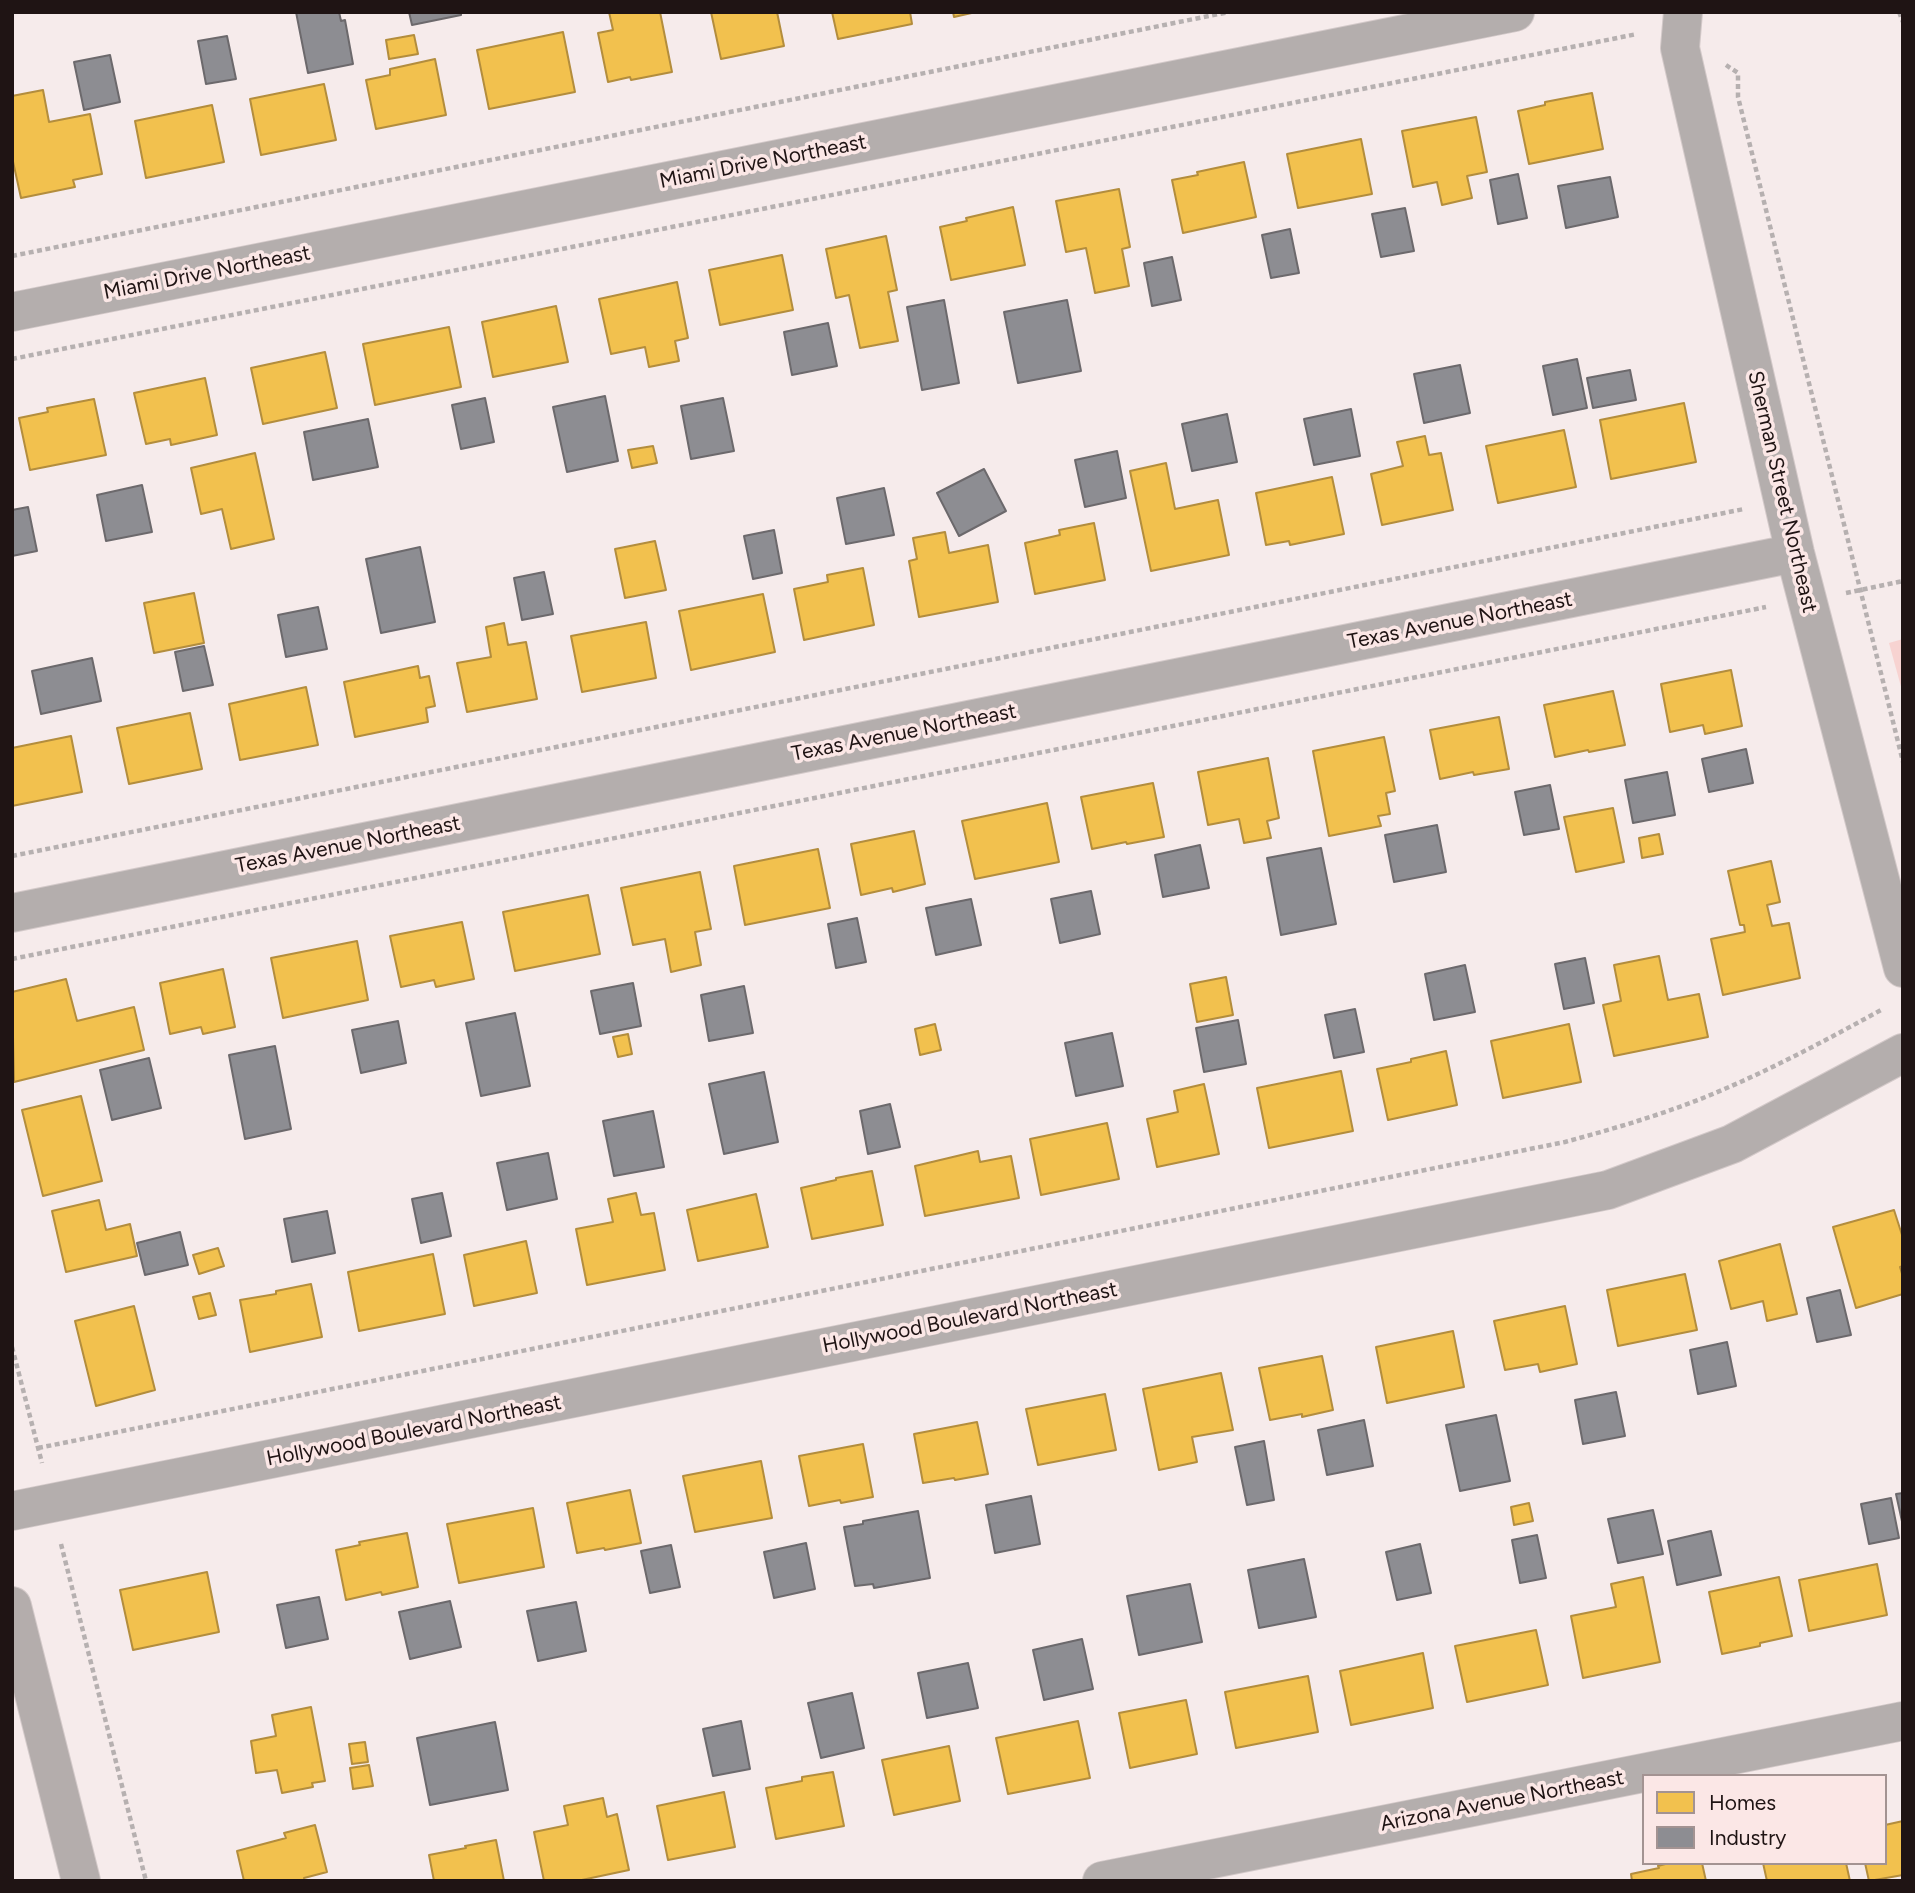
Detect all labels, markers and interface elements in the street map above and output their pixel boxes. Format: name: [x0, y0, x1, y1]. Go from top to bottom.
street label: Miami Drive Northeast: [657, 130, 869, 194]
street label: Miami Drive Northeast: [101, 241, 313, 305]
street label: Sherman Street Northeast: [1742, 368, 1822, 616]
street label: Texas Avenue Northeast: [1345, 587, 1575, 655]
street label: Texas Avenue Northeast: [789, 699, 1019, 767]
street label: Texas Avenue Northeast: [233, 811, 463, 879]
street label: Hollywood Boulevard Northeast: [820, 1277, 1120, 1359]
street label: Hollywood Boulevard Northeast: [264, 1390, 564, 1472]
street label: Arizona Avenue Northeast: [1378, 1765, 1626, 1837]
legend: [1642, 1774, 1887, 1865]
text: Homes: [1709, 1790, 1776, 1815]
text: Industry: [1709, 1825, 1786, 1850]

